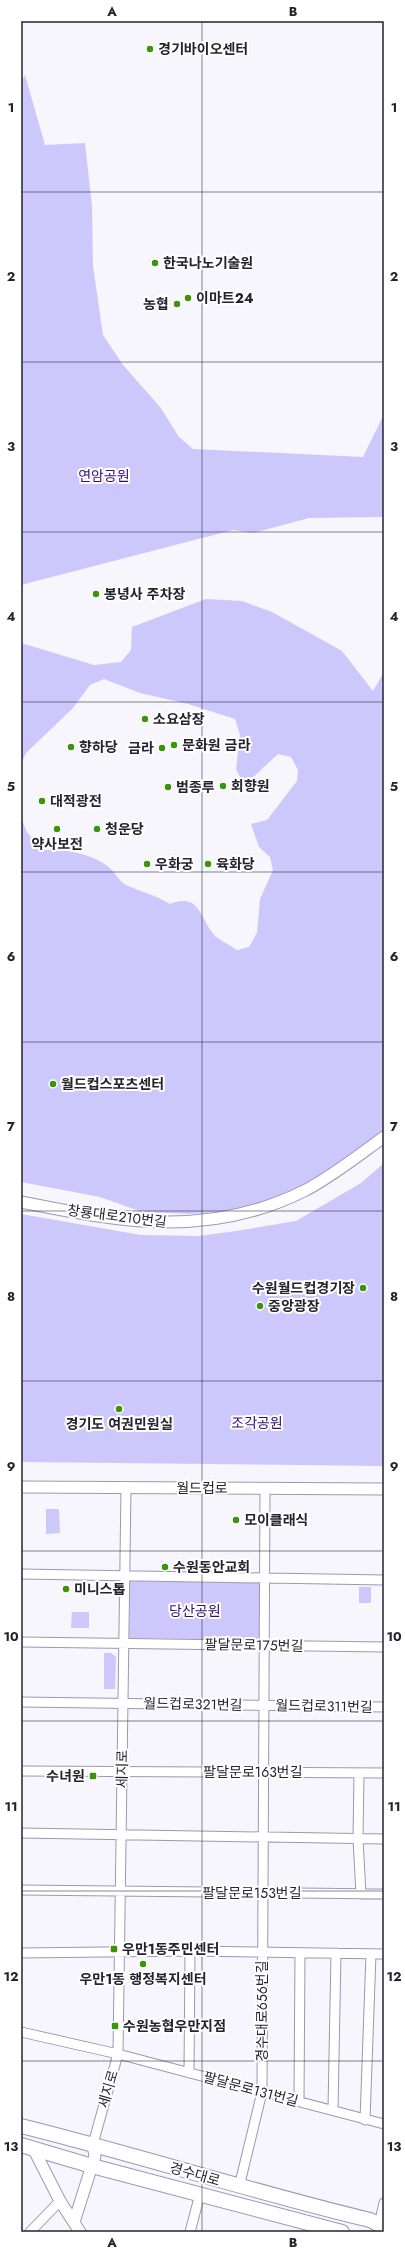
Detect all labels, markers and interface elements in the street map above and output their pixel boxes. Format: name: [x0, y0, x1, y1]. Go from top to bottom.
text: A: [106, 2, 117, 21]
text: B: [289, 2, 298, 21]
place label: 경기바이오센터: [158, 39, 248, 59]
marker: 경기바이오센터: [145, 44, 155, 54]
text: 1: [8, 98, 14, 117]
text: 1: [391, 98, 397, 117]
place label: 한국나노기술원: [163, 253, 253, 273]
marker: 한국나노기술원: [150, 258, 160, 268]
text: 2: [7, 267, 15, 286]
text: 2: [390, 267, 398, 286]
place label: 이마트24: [196, 288, 254, 308]
marker: 이마트24: [183, 293, 193, 303]
place label: 농협: [143, 294, 169, 314]
marker: 농협: [172, 299, 182, 309]
text: 3: [7, 437, 15, 456]
text: 3: [390, 437, 398, 456]
park label: 연암공원: [78, 466, 130, 486]
place label: 봉녕사 주차장: [104, 584, 186, 604]
marker: 봉녕사 주차장: [91, 589, 101, 599]
text: 4: [6, 607, 16, 626]
text: 4: [389, 607, 399, 626]
place label: 소요삼장: [153, 709, 205, 729]
marker: 소요삼장: [140, 714, 150, 724]
place label: 문화원 금라: [182, 735, 251, 755]
place label: 향하당: [79, 737, 118, 757]
place label: 금라: [128, 738, 154, 758]
marker: 문화원 금라: [169, 740, 179, 750]
marker: 향하당: [66, 742, 76, 752]
marker: 금라: [157, 743, 167, 753]
place label: 회향원: [231, 776, 270, 796]
text: 5: [7, 777, 15, 796]
place label: 범종루: [176, 777, 215, 797]
text: 5: [390, 777, 398, 796]
marker: 회향원: [218, 781, 228, 791]
marker: 범종루: [163, 782, 173, 792]
place label: 대적광전: [50, 791, 102, 811]
marker: 대적광전: [37, 796, 47, 806]
place label: 청운당: [105, 819, 144, 839]
marker: 약사보전: [52, 824, 62, 834]
marker: 청운당: [92, 824, 102, 834]
place label: 약사보전: [31, 834, 83, 854]
place label: 우화궁: [155, 854, 194, 874]
place label: 육화당: [216, 854, 255, 874]
marker: 우화궁: [142, 859, 152, 869]
marker: 육화당: [203, 859, 213, 869]
text: 6: [7, 947, 16, 966]
text: 6: [390, 947, 399, 966]
place label: 월드컵스포츠센터: [61, 1074, 164, 1094]
marker: 월드컵스포츠센터: [48, 1079, 58, 1089]
text: 7: [7, 1117, 15, 1136]
text: 7: [390, 1117, 398, 1136]
street label: 창룡대로210번길: [66, 1200, 168, 1232]
place label: 수원월드컵경기장: [252, 1278, 355, 1298]
marker: 수원월드컵경기장: [358, 1283, 368, 1293]
text: 8: [7, 1287, 15, 1306]
text: 8: [390, 1287, 398, 1306]
place label: 중앙광장: [268, 1296, 320, 1316]
marker: 중앙광장: [255, 1301, 265, 1311]
marker: 경기도 여권민원실: [114, 1404, 124, 1414]
park label: 조각공원: [231, 1413, 283, 1433]
place label: 경기도 여권민원실: [65, 1414, 173, 1434]
text: 9: [7, 1457, 16, 1476]
text: 9: [390, 1457, 399, 1476]
street label: 월드컵로: [176, 1478, 228, 1498]
place label: 모이클래식: [244, 1510, 308, 1530]
marker: 모이클래식: [231, 1515, 241, 1525]
place label: 수원동안교회: [173, 1557, 250, 1577]
marker: 수원동안교회: [160, 1562, 170, 1572]
place label: 미니스톱: [74, 1579, 126, 1599]
marker: 미니스톱: [61, 1584, 71, 1594]
park label: 당산공원: [169, 1601, 221, 1621]
text: 10: [3, 1627, 19, 1646]
text: 10: [386, 1627, 402, 1646]
street label: 팔달문로175번길: [204, 1634, 304, 1656]
street label: 월드컵로321번길: [143, 1693, 243, 1715]
street label: 월드컵로311번길: [275, 1695, 373, 1717]
street label: 세지로: [112, 1749, 132, 1788]
street label: 팔달문로163번길: [203, 1762, 303, 1782]
place label: 수녀원: [46, 1766, 85, 1786]
marker: 수녀원: [88, 1771, 98, 1781]
text: 11: [4, 1797, 18, 1816]
text: 11: [387, 1797, 401, 1816]
street label: 팔달문로153번길: [202, 1883, 302, 1903]
place label: 우만1동주민센터: [122, 1939, 219, 1959]
marker: 우만1동주민센터: [109, 1944, 119, 1954]
marker: 우만1동 행정복지센터: [138, 1959, 148, 1969]
street label: 경수대로656번길: [252, 1960, 272, 2062]
text: 12: [3, 1967, 19, 1986]
text: 12: [386, 1967, 402, 1986]
place label: 우만1동 행정복지센터: [79, 1969, 207, 1989]
place label: 수원농협우만지점: [123, 2016, 226, 2036]
marker: 수원농협우만지점: [110, 2021, 120, 2031]
street label: 팔달문로131번길: [201, 2067, 301, 2111]
street label: 세지로: [93, 2068, 123, 2110]
text: 13: [4, 2137, 18, 2156]
text: 13: [387, 2137, 401, 2156]
street label: 경수대로: [167, 2157, 223, 2191]
text: A: [106, 2233, 117, 2252]
text: B: [289, 2233, 298, 2252]

